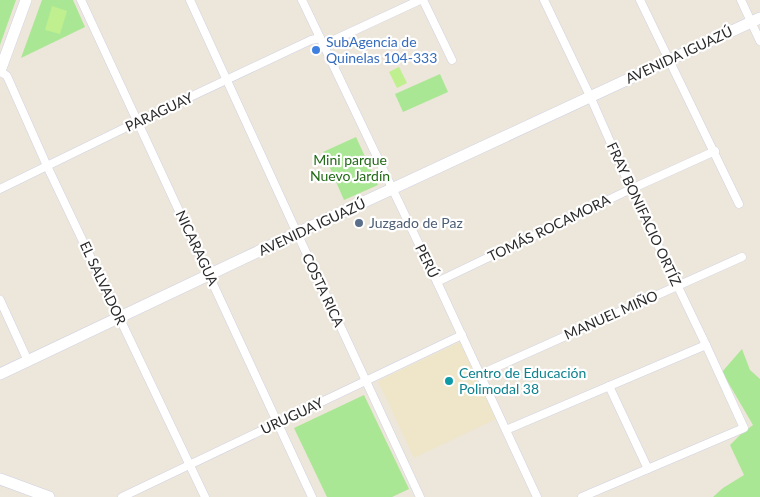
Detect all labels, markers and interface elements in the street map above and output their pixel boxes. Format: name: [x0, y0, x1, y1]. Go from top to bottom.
street label: AVENIDA IGUAZÚ: [623, 22, 735, 87]
place label: SubAgencia de Quinelas 104-333: [326, 33, 437, 66]
marker: SubAgencia de Quinelas 104-333: [310, 44, 322, 56]
street label: PARAGUAY: [122, 88, 196, 135]
street label: FRAY BONIFACIO ORTÍZ: [604, 139, 685, 288]
park label: Mini parque Nuevo Jardín: [310, 151, 390, 184]
street label: TOMÁS ROCAMORA: [485, 190, 613, 265]
street label: AVENIDA IGUAZÚ: [256, 194, 368, 259]
street label: NICARAGUA: [173, 207, 223, 289]
place label: Juzgado de Paz: [369, 214, 463, 231]
marker: Juzgado de Paz: [353, 217, 365, 229]
street label: EL SALVADOR: [77, 238, 130, 327]
street label: PERÚ: [412, 241, 443, 280]
street label: COSTA RICA: [299, 250, 348, 330]
street label: MANUEL MIÑO: [561, 286, 660, 343]
place label: Centro de Educación Polimodal 38: [459, 364, 586, 397]
marker: Centro de Educación Polimodal 38: [443, 375, 455, 387]
street label: URUGUAY: [258, 394, 326, 437]

